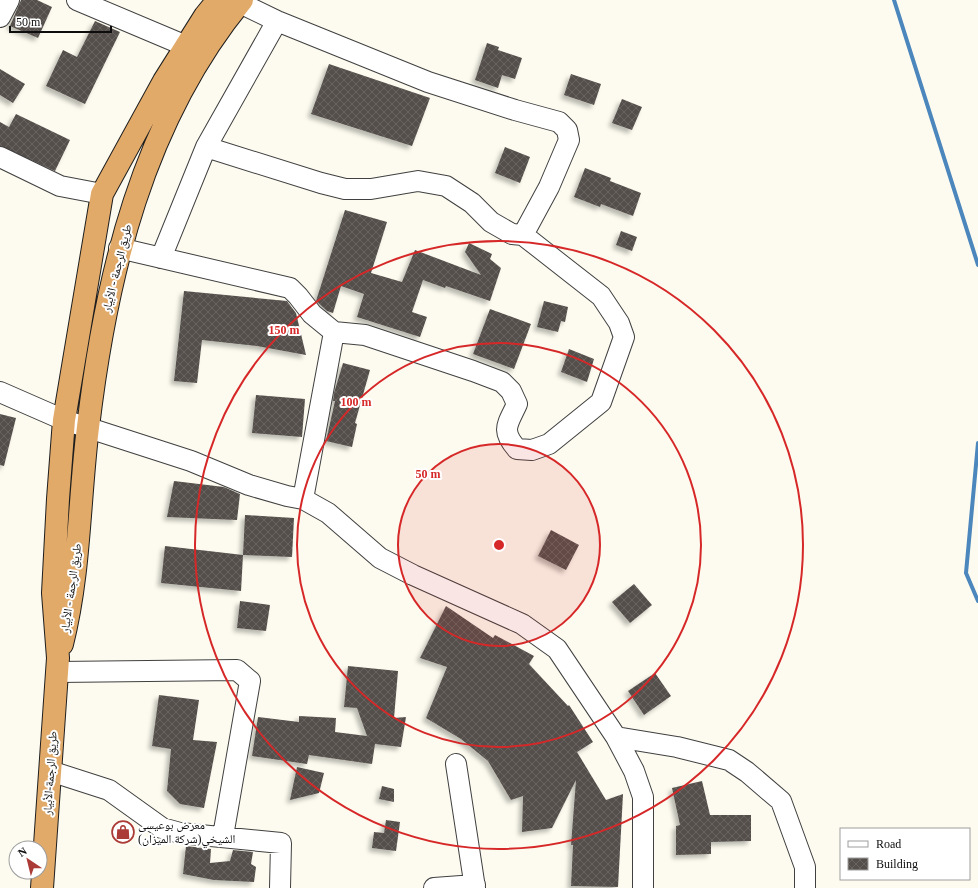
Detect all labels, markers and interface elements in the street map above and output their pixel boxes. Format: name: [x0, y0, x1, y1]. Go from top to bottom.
scale bar: [10, 8, 111, 34]
text: 50 m: [16, 15, 41, 29]
street label: طريق الرجمة - الأبيار: [99, 222, 135, 315]
text: 150 m: [269, 323, 300, 337]
text: 100 m: [341, 395, 372, 409]
text: 50 m: [416, 467, 441, 481]
centre of rings: [492, 538, 506, 552]
street label: طريق الرجمة - الأبيار: [58, 542, 85, 635]
street label: طريق الرجمة-الأبيار: [40, 730, 60, 817]
place label: معرض بوعيسى الشيخي(شركة الميزان): [138, 818, 236, 849]
shop icon: معرض بوعيسى الشيخي(شركة الميزان): [110, 819, 136, 845]
legend: [840, 828, 970, 880]
text: Road: [876, 837, 901, 851]
north arrow: [8, 840, 48, 880]
text: N: [16, 845, 29, 859]
text: Building: [876, 857, 918, 871]

